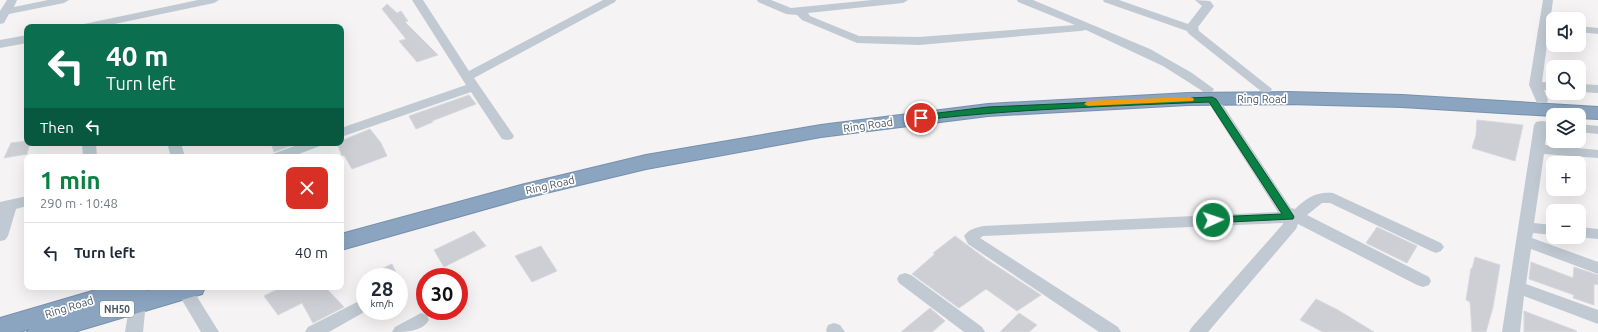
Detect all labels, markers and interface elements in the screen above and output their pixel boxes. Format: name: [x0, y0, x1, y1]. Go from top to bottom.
map controls: [1546, 12, 1586, 244]
button: sound: [1546, 12, 1586, 52]
icon: left: [40, 40, 92, 92]
text: 40 m: [106, 40, 168, 71]
button: search: [1546, 60, 1586, 100]
text: Turn left: [106, 73, 176, 93]
street label: Ring Road: [1237, 93, 1287, 105]
pin: [904, 101, 938, 135]
icon: arrive: [910, 107, 932, 129]
button: layers: [1546, 108, 1586, 148]
icon: left: [82, 116, 104, 138]
street label: Ring Road: [842, 116, 894, 134]
text: Then: [40, 119, 74, 136]
button: +: [1546, 156, 1586, 196]
text: 1 min: [40, 167, 101, 194]
button: close: [286, 167, 328, 209]
street label: Ring Road: [524, 174, 576, 196]
text: 290 m · 10:48: [40, 196, 118, 210]
position arrow: [1192, 199, 1234, 241]
button: −: [1546, 204, 1586, 244]
icon: left: [40, 242, 62, 264]
text: Turn left: [74, 244, 135, 261]
text: 40 m: [295, 244, 328, 261]
speed limit sign: 30: [416, 268, 468, 320]
text: 28: [371, 277, 393, 300]
street label: Ring Road: [43, 294, 95, 320]
text: km/h: [370, 298, 394, 309]
road number: NH50: [100, 301, 134, 317]

